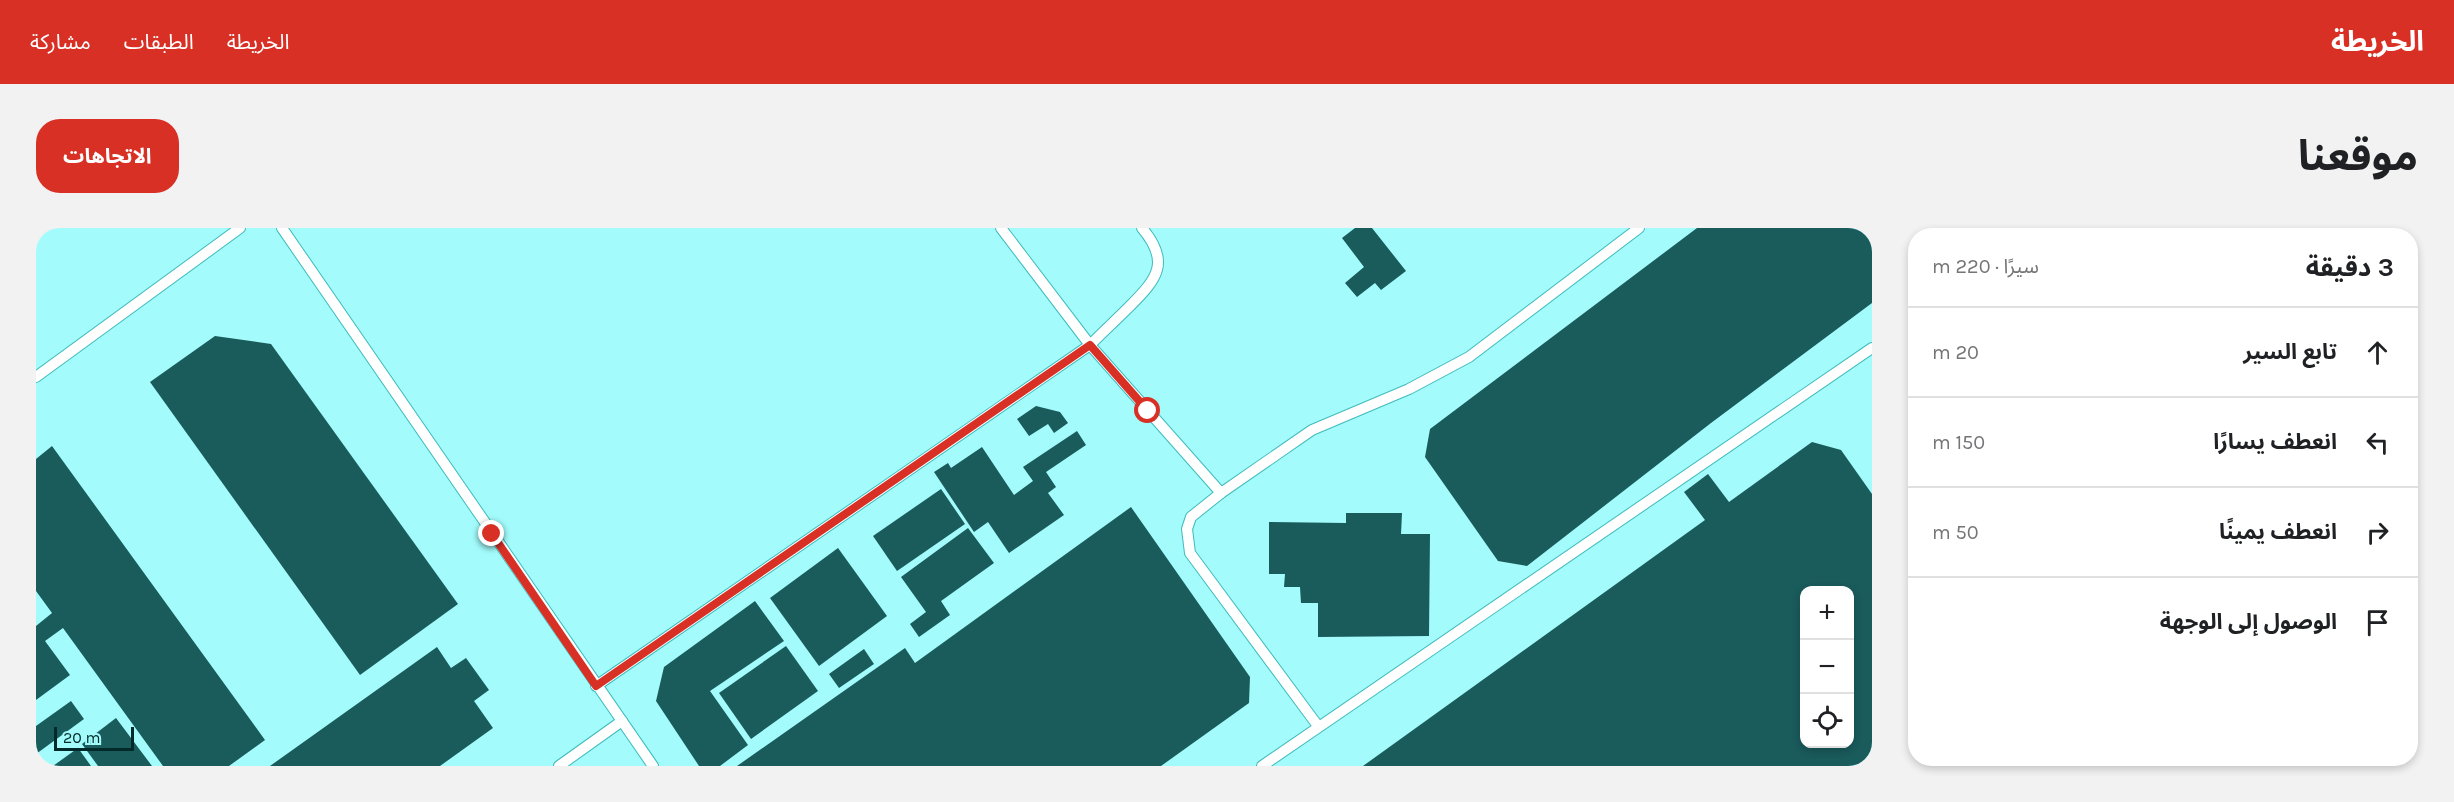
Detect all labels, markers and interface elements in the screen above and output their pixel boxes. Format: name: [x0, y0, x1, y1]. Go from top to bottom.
text: الخريطة: [2331, 25, 2424, 58]
text: مشاركة: [30, 30, 91, 54]
text: الطبقات: [124, 30, 194, 54]
text: الخريطة: [227, 30, 290, 54]
button: الاتجاهات: [36, 119, 179, 193]
text: موقعنا: [2298, 131, 2418, 181]
text: 3 دقيقة: [2306, 252, 2394, 283]
text: سيرًا · 220 m: [1932, 255, 2039, 278]
icon: ahead: [2361, 336, 2394, 369]
text: تابع السير: [2243, 339, 2337, 365]
text: 20 m: [1932, 341, 1979, 364]
route start: [1134, 397, 1160, 423]
icon: left: [2361, 426, 2394, 459]
text: انعطف يسارًا: [2213, 429, 2337, 455]
text: 150 m: [1932, 431, 1985, 454]
icon: right: [2361, 516, 2394, 549]
text: انعطف يمينًا: [2219, 519, 2337, 545]
route end: [478, 520, 504, 546]
text: 50 m: [1932, 521, 1979, 544]
map controls: [1800, 586, 1854, 748]
button: +: [1800, 586, 1854, 640]
icon: arrive: [2361, 606, 2394, 639]
text: الوصول إلى الوجهة: [2160, 609, 2337, 635]
button: −: [1800, 640, 1854, 694]
button: locate: [1800, 694, 1854, 748]
scale bar: [54, 724, 134, 752]
text: 20 m: [63, 728, 101, 747]

